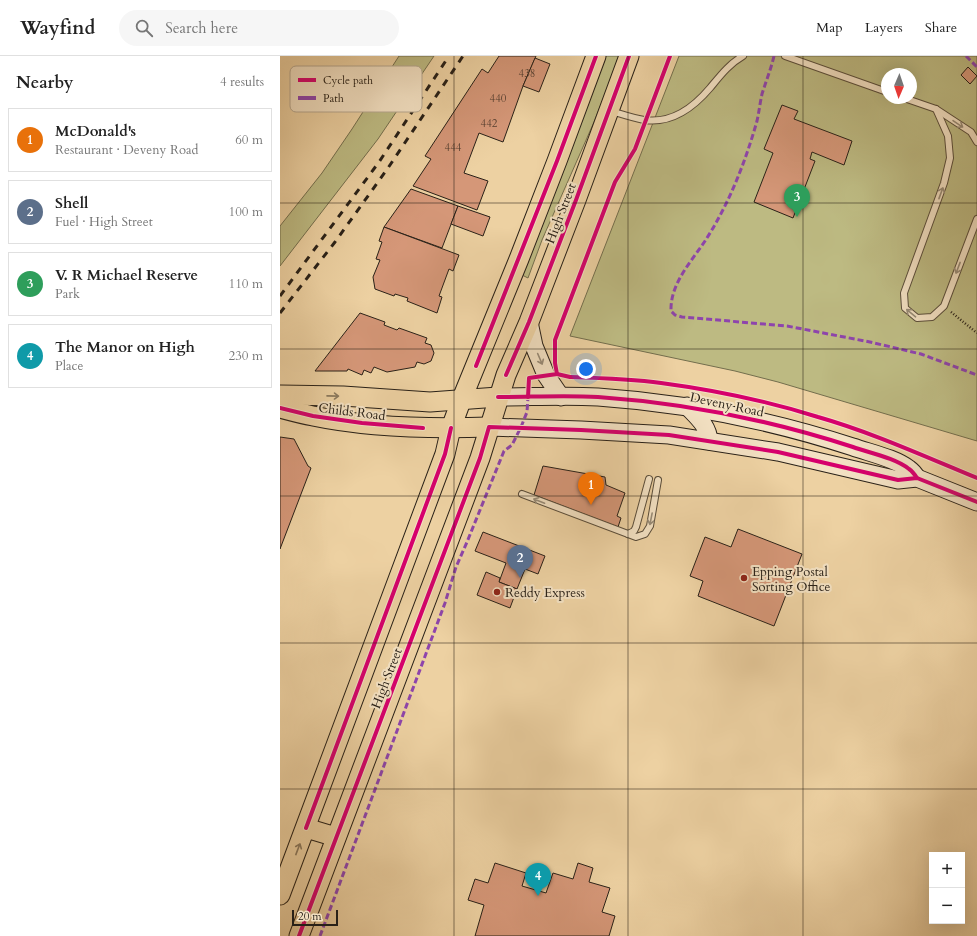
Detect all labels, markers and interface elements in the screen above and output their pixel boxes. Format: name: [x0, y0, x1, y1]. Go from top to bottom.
search box: [119, 10, 399, 46]
text: Wayfind: [20, 15, 95, 41]
icon: search: [133, 17, 155, 39]
text: Search here: [165, 18, 238, 38]
text: Map: [816, 18, 843, 37]
text: Layers: [865, 18, 903, 37]
text: Share: [925, 18, 957, 37]
legend: [290, 66, 422, 112]
house number: 438: [519, 66, 535, 81]
north arrow: [881, 68, 917, 104]
text: Nearby: [16, 71, 73, 94]
text: 4 results: [220, 73, 264, 91]
text: Cycle path: [323, 73, 373, 88]
text: Path: [323, 91, 344, 106]
house number: 440: [490, 91, 507, 106]
house number: 442: [481, 116, 498, 131]
one-way arrow: [952, 120, 963, 128]
text: McDonald's: [55, 121, 136, 141]
text: 1: [27, 131, 33, 149]
text: 60 m: [235, 131, 263, 149]
house number: 444: [445, 140, 462, 155]
text: Restaurant · Deveny Road: [55, 141, 199, 159]
street label: High Street: [541, 180, 581, 246]
pin: 3: [784, 184, 810, 217]
one-way arrow: [937, 187, 945, 199]
text: Shell: [55, 193, 88, 213]
text: 2: [27, 203, 33, 221]
text: 100 m: [229, 203, 263, 221]
text: Fuel · High Street: [55, 213, 153, 231]
one-way arrow: [954, 262, 962, 274]
text: V. R Michael Reserve: [55, 265, 198, 285]
text: 3: [27, 275, 33, 293]
text: 110 m: [229, 275, 263, 293]
text: Park: [55, 285, 80, 303]
one-way arrow: [906, 309, 917, 318]
text: The Manor on High: [55, 337, 195, 357]
text: 4: [27, 347, 33, 365]
text: 230 m: [229, 347, 263, 365]
one-way arrow: [537, 352, 544, 364]
text: Place: [55, 357, 83, 375]
your location: [576, 359, 596, 379]
street label: Deveny Road: [688, 388, 766, 422]
one-way arrow: [326, 392, 339, 399]
street label: Childs Road: [317, 399, 386, 425]
pin: 1: [578, 472, 604, 505]
one-way arrow: [533, 496, 545, 504]
one-way arrow: [647, 512, 655, 525]
pin: 2: [507, 545, 533, 578]
place label: Epping Postal Sorting Office: [752, 563, 831, 596]
marker: Epping Postal Sorting Office: [739, 573, 749, 583]
place label: Reddy Express: [505, 584, 585, 602]
marker: Reddy Express: [492, 587, 502, 597]
street label: High Street: [367, 645, 407, 711]
one-way arrow: [294, 843, 302, 855]
map controls: [929, 852, 965, 924]
button: +: [929, 852, 965, 888]
pin: 4: [525, 863, 551, 896]
button: −: [929, 888, 965, 924]
scale bar: [292, 908, 338, 927]
text: 20 m: [298, 909, 322, 924]

